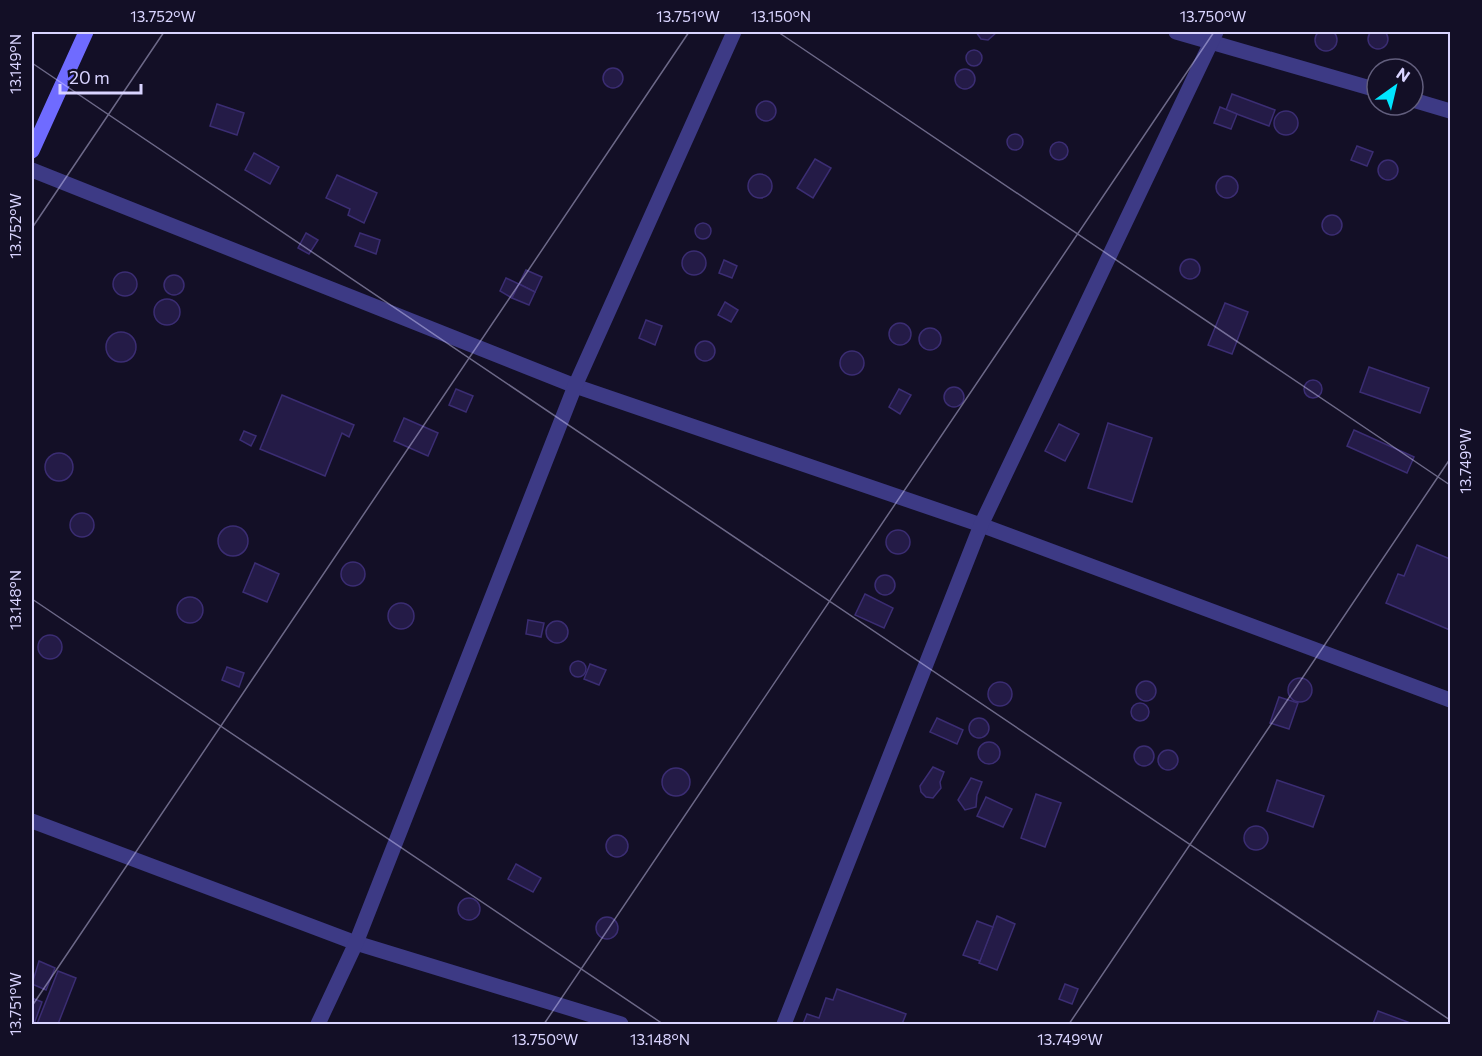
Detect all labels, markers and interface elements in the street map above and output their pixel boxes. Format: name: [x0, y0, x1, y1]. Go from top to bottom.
text: 13.752°W: [130, 7, 196, 25]
text: 13.751°W: [656, 7, 720, 25]
text: 13.150°N: [751, 7, 811, 25]
text: 13.750°W: [1180, 7, 1246, 25]
text: 13.149°N: [6, 34, 24, 94]
scale bar: [60, 57, 141, 95]
north arrow: [1365, 57, 1425, 117]
text: N: [1393, 63, 1414, 85]
text: 20 m: [69, 66, 110, 88]
text: 13.752°W: [6, 193, 24, 259]
text: 13.749°W: [1456, 428, 1474, 494]
text: 13.148°N: [6, 570, 24, 630]
text: 13.751°W: [6, 972, 24, 1036]
text: 13.750°W: [512, 1030, 578, 1048]
text: 13.148°N: [630, 1030, 690, 1048]
text: 13.749°W: [1037, 1030, 1103, 1048]

